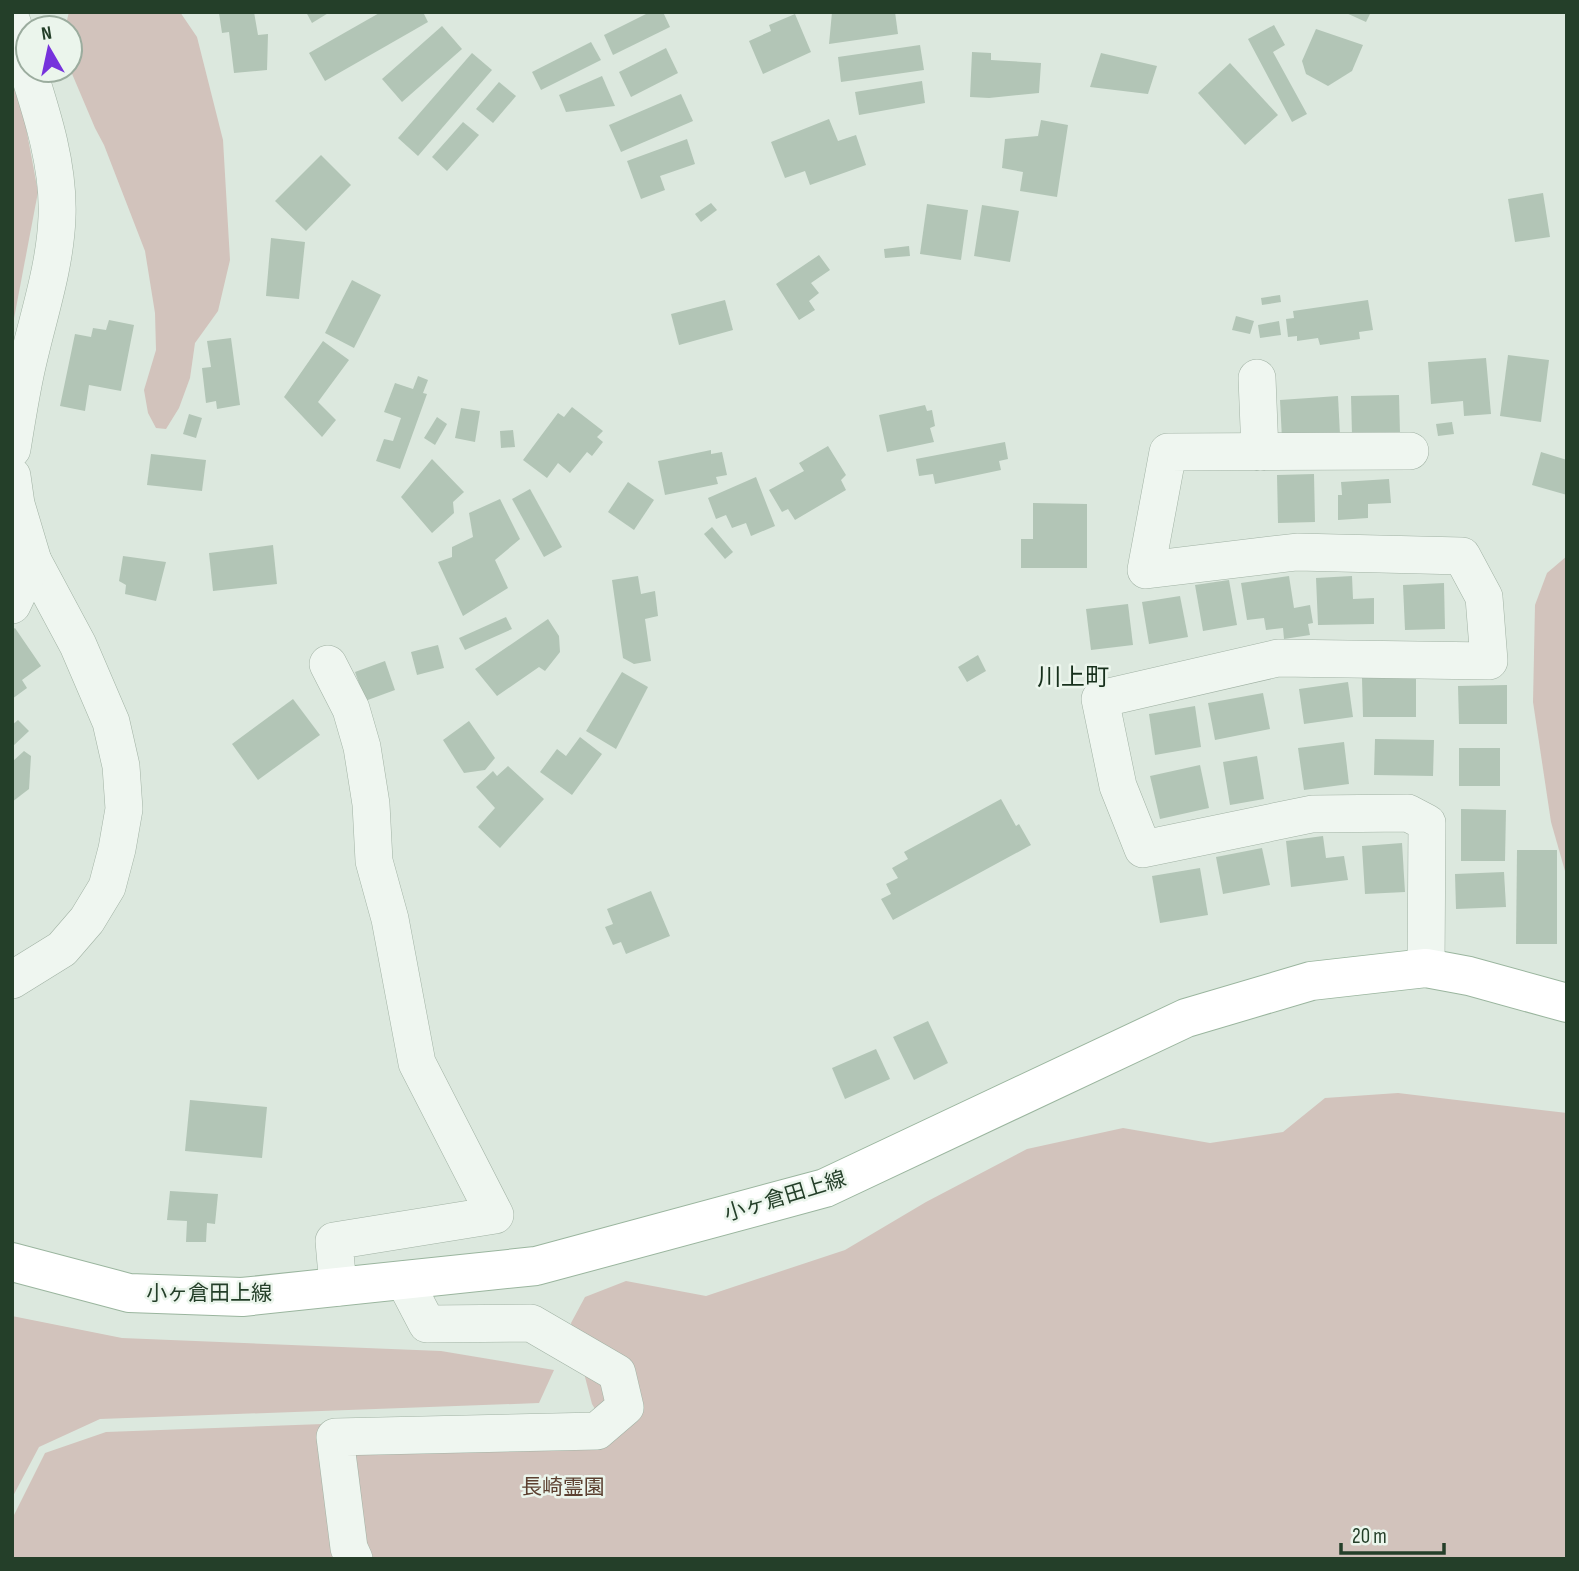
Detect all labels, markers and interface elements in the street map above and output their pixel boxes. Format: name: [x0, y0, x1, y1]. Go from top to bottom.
north arrow: [14, 14, 84, 84]
text: N: [40, 22, 53, 46]
district label: 川上町: [1037, 663, 1109, 692]
street label: 小ヶ倉田上線: [721, 1166, 849, 1227]
street label: 小ヶ倉田上線: [146, 1281, 272, 1306]
park label: 長崎霊園: [521, 1475, 605, 1500]
scale bar: [1341, 1512, 1444, 1556]
text: 20 m: [1352, 1524, 1387, 1549]

